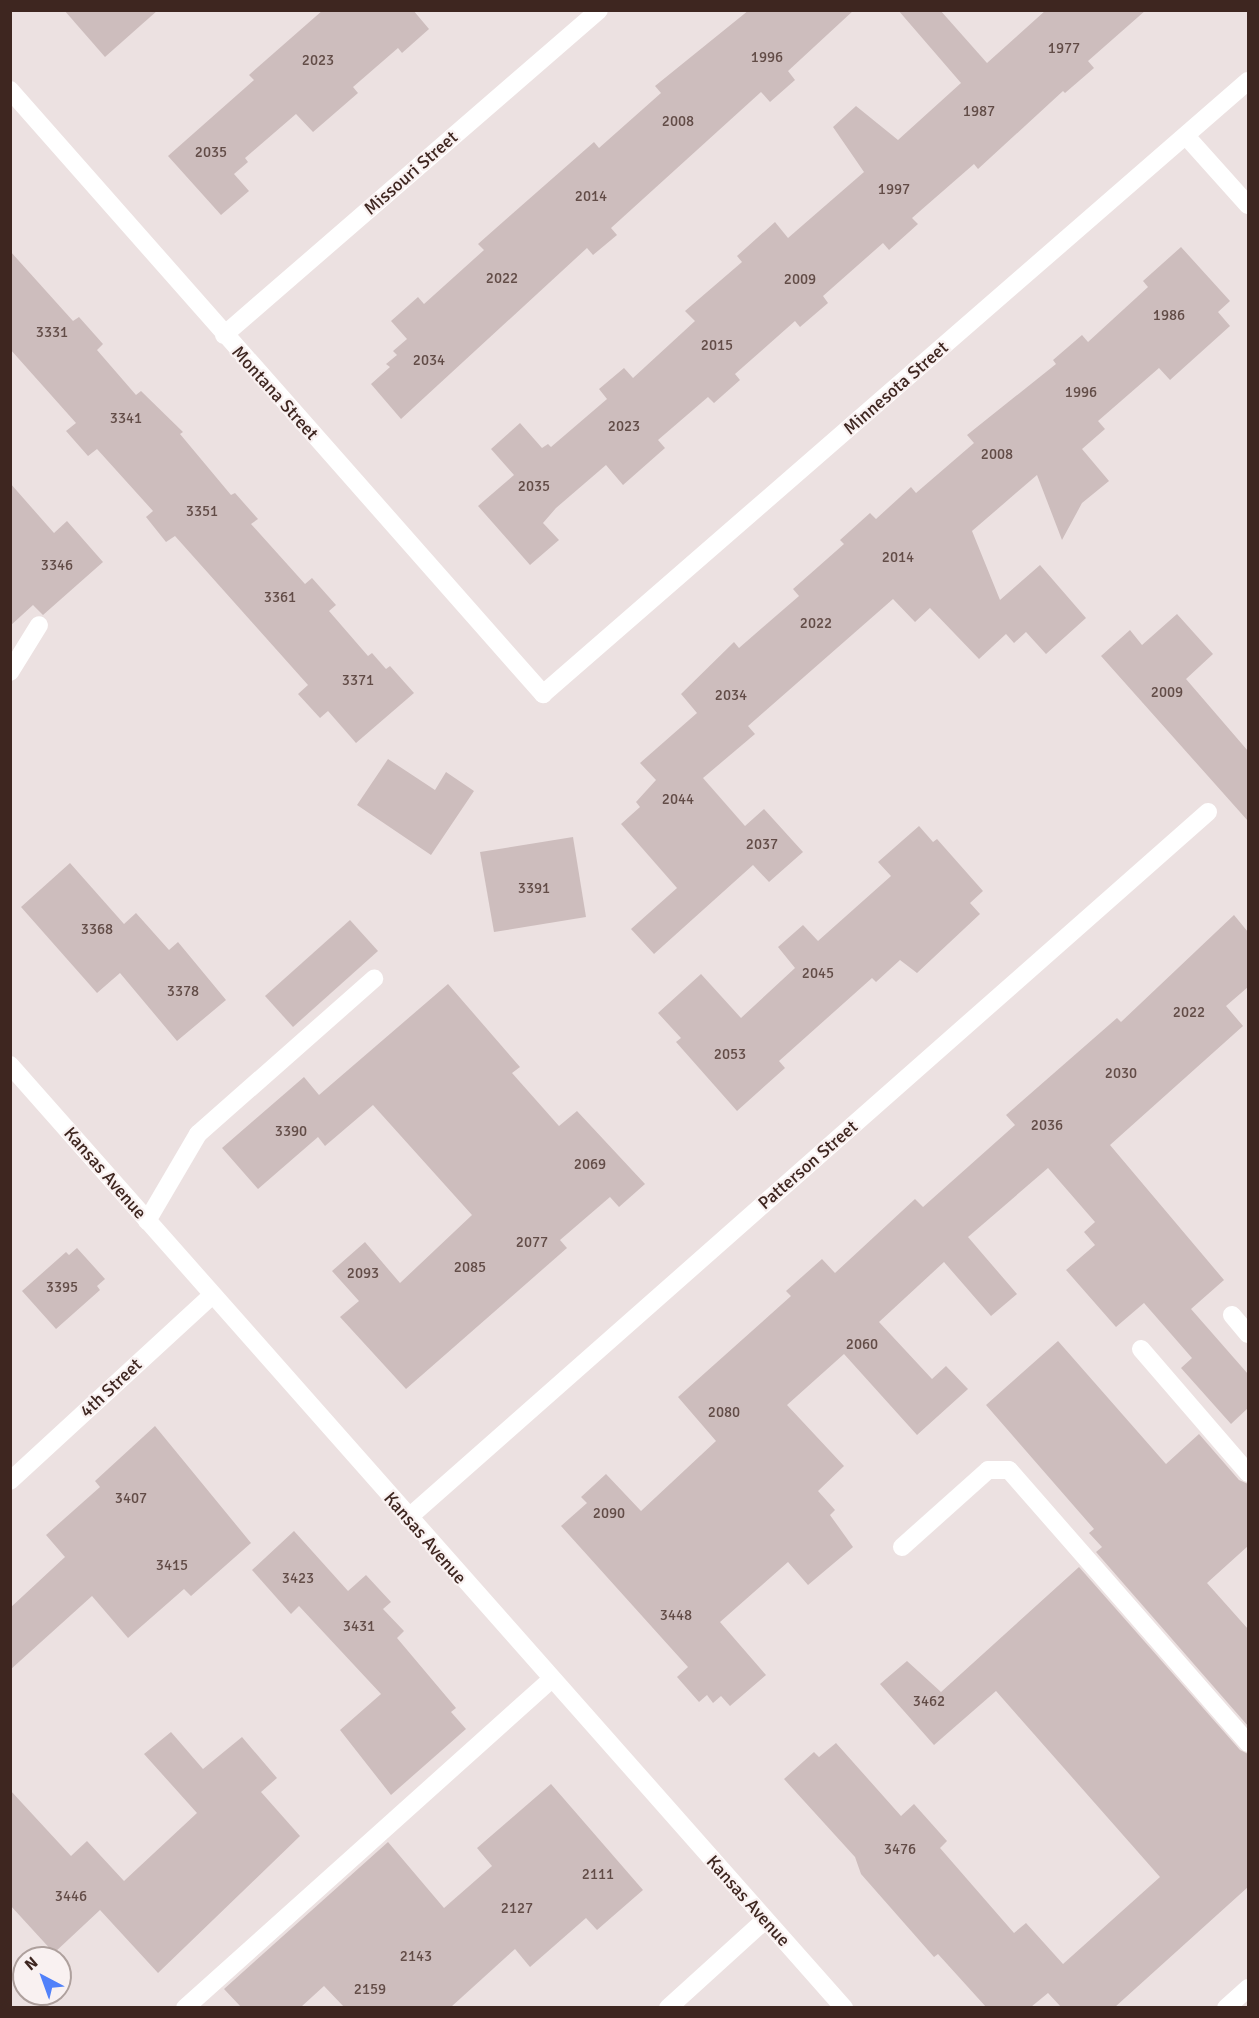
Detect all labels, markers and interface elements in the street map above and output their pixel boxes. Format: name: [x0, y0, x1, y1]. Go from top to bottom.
house number: 1977: [1048, 40, 1080, 58]
house number: 1996: [751, 49, 783, 67]
house number: 2023: [302, 52, 334, 70]
house number: 1987: [963, 103, 995, 121]
house number: 2008: [662, 113, 694, 131]
street label: Missouri Street: [360, 126, 462, 220]
house number: 2035: [195, 144, 227, 162]
house number: 1997: [878, 181, 910, 199]
house number: 2014: [575, 188, 607, 206]
house number: 2022: [486, 270, 518, 288]
house number: 2009: [784, 271, 816, 289]
house number: 1986: [1153, 307, 1185, 325]
house number: 3331: [36, 324, 68, 342]
house number: 2015: [701, 337, 733, 355]
street label: Minnesota Street: [839, 337, 953, 439]
street label: Montana Street: [227, 342, 323, 444]
house number: 2034: [413, 352, 445, 370]
house number: 1996: [1065, 384, 1097, 402]
house number: 3341: [110, 410, 142, 428]
house number: 2023: [608, 418, 640, 436]
house number: 2008: [981, 446, 1013, 464]
house number: 2035: [518, 478, 550, 496]
house number: 3351: [186, 503, 218, 521]
house number: 2014: [882, 549, 914, 567]
house number: 3346: [41, 557, 73, 575]
house number: 3361: [264, 589, 296, 607]
house number: 2022: [800, 615, 832, 633]
house number: 3371: [342, 672, 374, 690]
house number: 2009: [1151, 684, 1183, 702]
house number: 2034: [715, 687, 747, 705]
house number: 2044: [662, 791, 694, 809]
house number: 2037: [746, 836, 778, 854]
house number: 3391: [518, 880, 550, 898]
house number: 3368: [81, 921, 113, 939]
house number: 2045: [802, 965, 834, 983]
house number: 3378: [167, 983, 199, 1001]
house number: 2022: [1173, 1004, 1205, 1022]
house number: 2053: [714, 1046, 746, 1064]
house number: 2030: [1105, 1065, 1137, 1083]
street label: Patterson Street: [754, 1116, 862, 1214]
house number: 2036: [1031, 1117, 1063, 1135]
street label: Kansas Avenue: [59, 1123, 151, 1223]
house number: 3390: [275, 1123, 307, 1141]
house number: 2069: [574, 1156, 606, 1174]
house number: 2077: [516, 1234, 548, 1252]
house number: 2085: [454, 1259, 486, 1277]
house number: 2093: [347, 1265, 379, 1283]
house number: 3395: [46, 1279, 78, 1297]
house number: 2060: [846, 1336, 878, 1354]
street label: 4th Street: [76, 1354, 146, 1422]
house number: 2080: [708, 1404, 740, 1422]
street label: Kansas Avenue: [379, 1488, 471, 1588]
house number: 3407: [115, 1490, 147, 1508]
house number: 2090: [593, 1505, 625, 1523]
house number: 3415: [156, 1557, 188, 1575]
house number: 3423: [282, 1570, 314, 1588]
house number: 3448: [660, 1607, 692, 1625]
house number: 3431: [343, 1618, 375, 1636]
house number: 3462: [913, 1693, 945, 1711]
house number: 3476: [884, 1841, 916, 1859]
street label: Kansas Avenue: [702, 1851, 794, 1951]
house number: 2111: [582, 1866, 614, 1884]
house number: 3446: [55, 1888, 87, 1906]
house number: 2127: [501, 1900, 533, 1918]
north arrow: [12, 1946, 72, 2006]
house number: 2143: [400, 1948, 432, 1966]
text: N: [21, 1953, 42, 1975]
house number: 2159: [354, 1981, 386, 1999]

